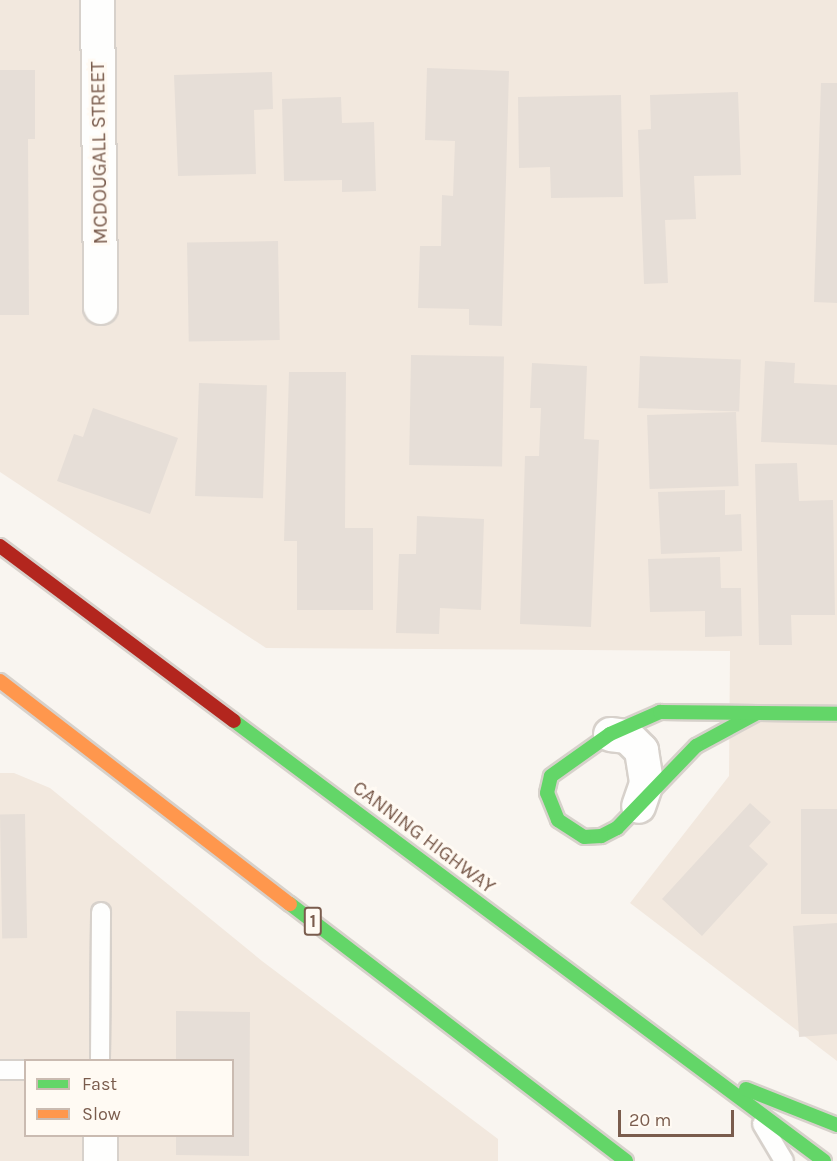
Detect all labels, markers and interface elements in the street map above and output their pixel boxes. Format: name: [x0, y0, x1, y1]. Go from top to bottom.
street label: MCDOUGALL STREET: [85, 61, 113, 245]
street label: CANNING HIGHWAY: [348, 776, 500, 898]
road number: 1: [302, 906, 324, 936]
legend: [24, 1059, 234, 1137]
text: Fast: [82, 1073, 117, 1095]
scale bar: [621, 1098, 736, 1136]
text: Slow: [82, 1103, 121, 1125]
text: 20 m: [629, 1109, 671, 1131]

